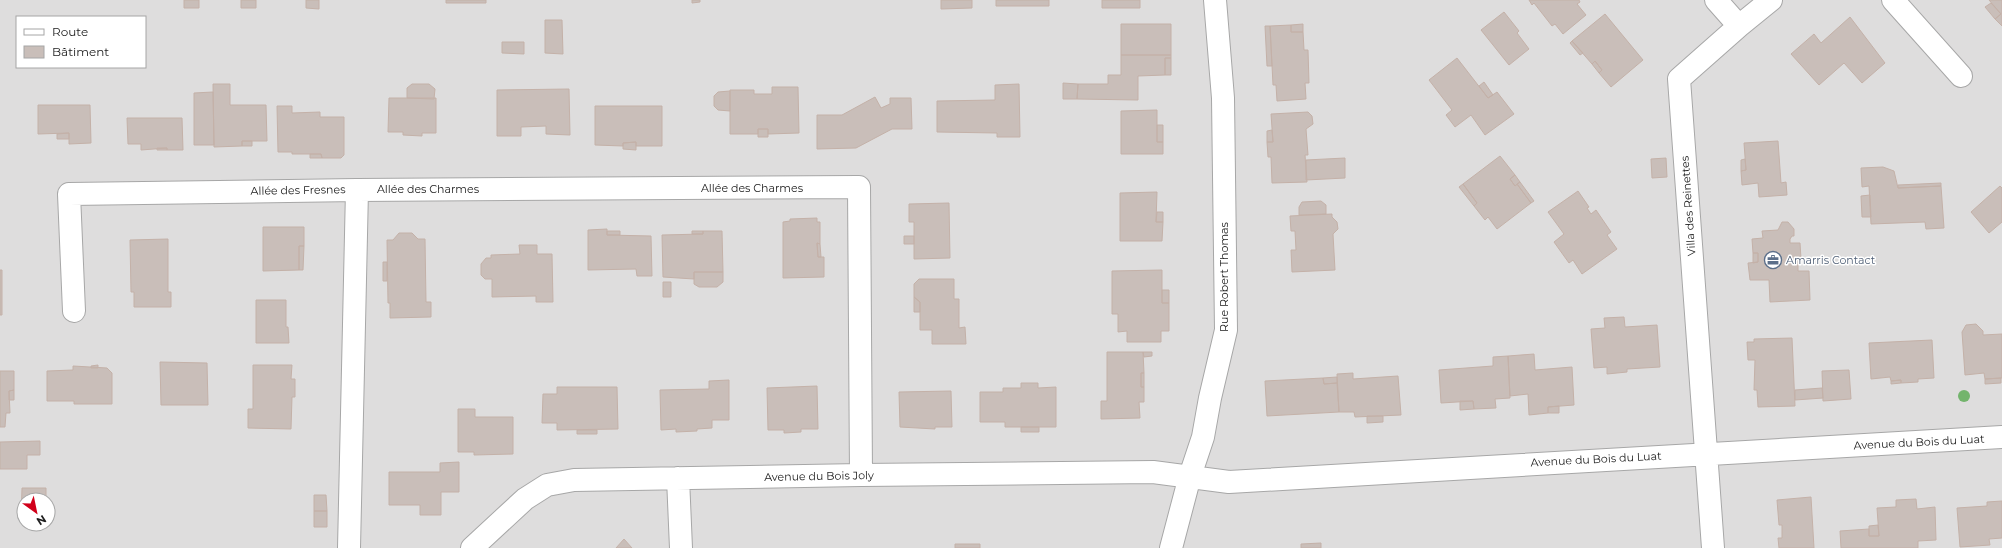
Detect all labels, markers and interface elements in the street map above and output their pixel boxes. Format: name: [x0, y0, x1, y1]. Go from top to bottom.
legend: [16, 16, 146, 68]
text: Route: [52, 24, 88, 39]
text: Bâtiment: [52, 44, 109, 59]
street label: Villa des Reinettes: [1677, 155, 1698, 257]
street label: Allée des Charmes: [701, 181, 804, 195]
street label: Allée des Fresnes: [250, 182, 346, 198]
street label: Allée des Charmes: [377, 182, 480, 196]
street label: Rue Robert Thomas: [1217, 221, 1231, 332]
office icon: Amarris Contact: [1763, 250, 1783, 270]
place label: Amarris Contact: [1786, 253, 1876, 267]
street label: Avenue du Bois du Luat: [1853, 432, 1985, 452]
street label: Avenue du Bois du Luat: [1530, 449, 1662, 469]
street label: Avenue du Bois Joly: [764, 468, 874, 484]
north arrow: [16, 492, 56, 532]
text: N: [34, 512, 49, 529]

